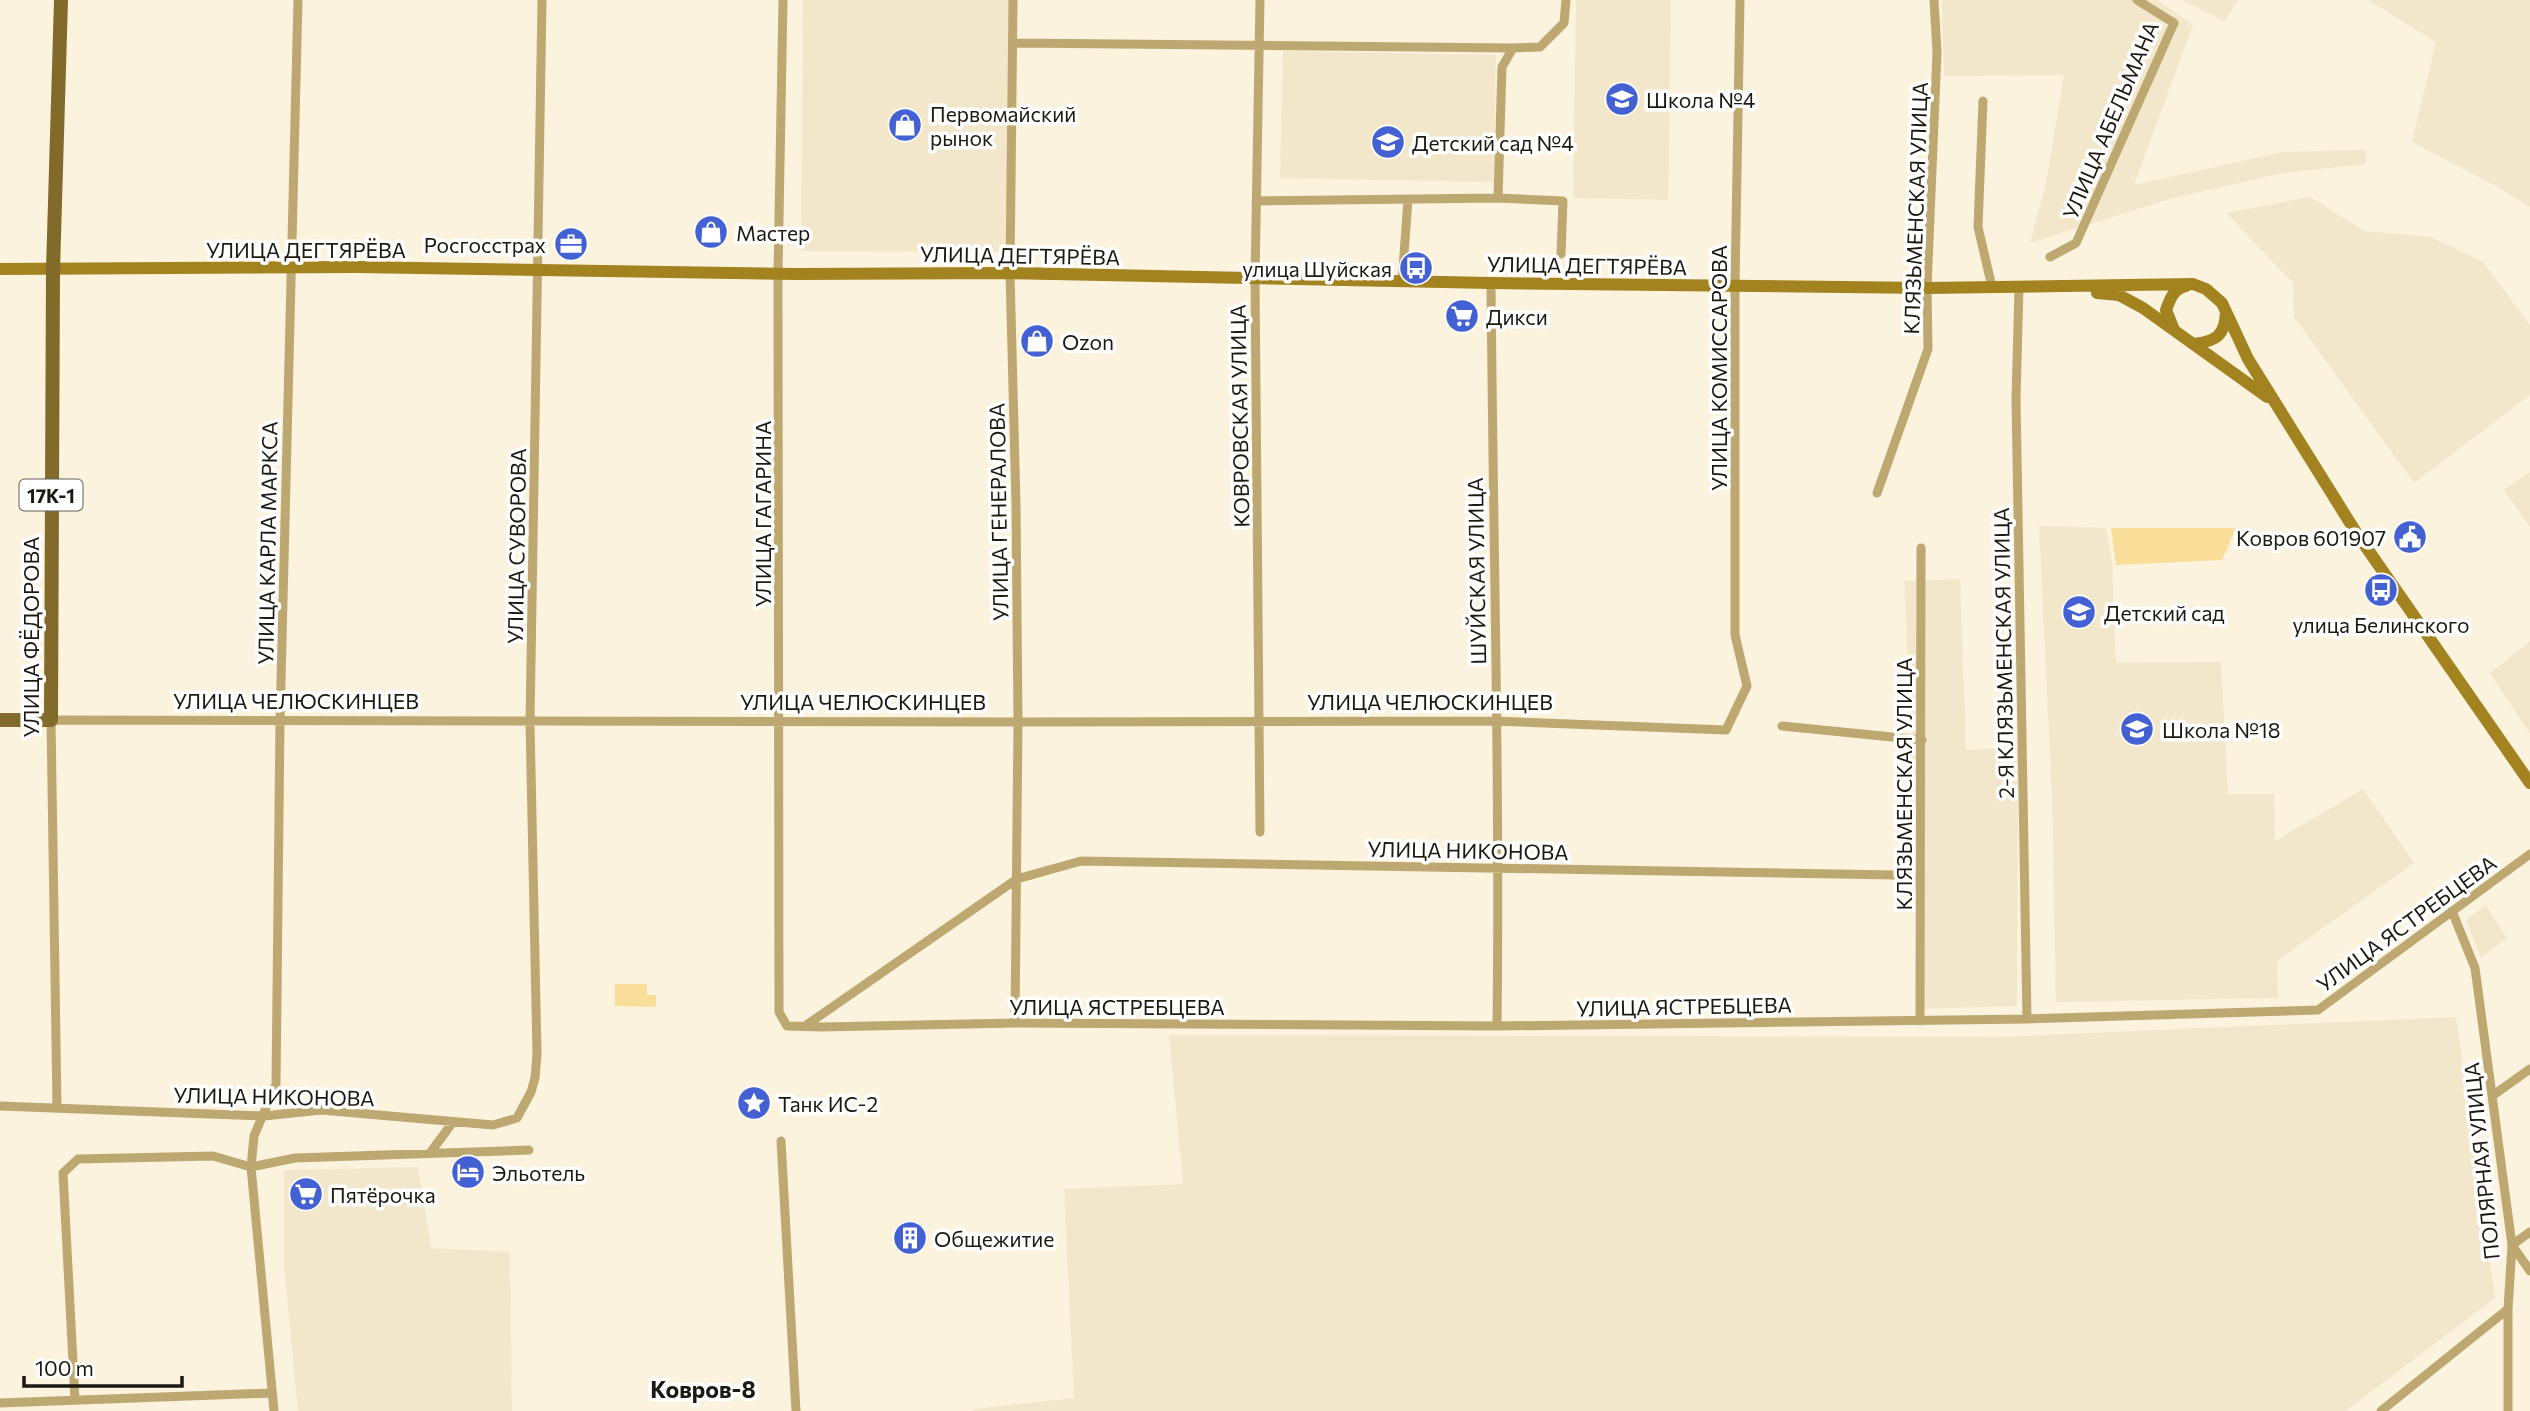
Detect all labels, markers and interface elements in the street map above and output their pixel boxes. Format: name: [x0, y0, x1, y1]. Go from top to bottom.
street label: УЛИЦА АБЕЛЬМАНА: [2057, 17, 2163, 223]
school or university icon: Школа №4: [1603, 80, 1641, 118]
street label: КЛЯЗЬМЕНСКАЯ УЛИЦА: [1898, 81, 1932, 335]
place label: Школа №4: [1646, 87, 1756, 112]
place label: Первомайский рынок: [930, 101, 1076, 150]
shop icon: Первомайский рынок: [886, 106, 924, 144]
school or university icon: Детский сад №4: [1369, 123, 1407, 161]
place label: Детский сад №4: [1412, 130, 1574, 155]
shop icon: Мастер: [692, 213, 730, 251]
place label: Мастер: [736, 220, 810, 245]
office icon: Росгосстрах: [552, 225, 590, 263]
place label: Росгосстрах: [424, 232, 546, 257]
street label: УЛИЦА ДЕГТЯРЁВА: [206, 237, 406, 262]
street label: УЛИЦА ДЕГТЯРЁВА: [920, 241, 1120, 269]
street label: УЛИЦА КОМИССАРОВА: [1706, 245, 1731, 491]
bus stop icon: улица Шуйская: [1397, 249, 1435, 287]
street label: УЛИЦА ДЕГТЯРЁВА: [1487, 251, 1687, 279]
place label: улица Шуйская: [1242, 256, 1392, 281]
supermarket icon: Дикси: [1443, 297, 1481, 335]
street label: КОВРОВСКАЯ УЛИЦА: [1225, 304, 1253, 528]
place label: Дикси: [1486, 304, 1548, 329]
shop icon: Ozon: [1018, 322, 1056, 360]
place label: Ozon: [1062, 329, 1114, 354]
street label: УЛИЦА ГЕНЕРАЛОВА: [984, 403, 1012, 621]
street label: УЛИЦА КАРЛА МАРКСА: [252, 421, 282, 665]
street label: УЛИЦА ГАГАРИНА: [750, 421, 775, 607]
street label: УЛИЦА СУВОРОВА: [502, 448, 530, 644]
street label: ШУЙСКАЯ УЛИЦА: [1462, 477, 1490, 665]
road number: 17К-1: [20, 480, 82, 510]
street label: 2-Я КЛЯЗЬМЕНСКАЯ УЛИЦА: [1988, 507, 2018, 799]
public building icon: Ковров 601907: [2391, 518, 2429, 556]
place label: Ковров 601907: [2236, 525, 2386, 550]
street label: УЛИЦА ФЁДОРОВА: [18, 537, 43, 737]
bus stop icon: улица Белинского: [2362, 571, 2400, 609]
school or university icon: Детский сад: [2060, 593, 2098, 631]
place label: Детский сад: [2104, 600, 2225, 625]
place label: улица Белинского: [2292, 612, 2470, 637]
street label: КЛЯЗЬМЕНСКАЯ УЛИЦА: [1891, 658, 1916, 910]
street label: УЛИЦА ЧЕЛЮСКИНЦЕВ: [173, 688, 419, 713]
street label: УЛИЦА ЧЕЛЮСКИНЦЕВ: [740, 689, 986, 714]
street label: УЛИЦА ЧЕЛЮСКИНЦЕВ: [1307, 689, 1553, 714]
school or university icon: Школа №18: [2118, 710, 2156, 748]
place label: Школа №18: [2162, 717, 2280, 742]
street label: УЛИЦА НИКОНОВА: [1367, 836, 1569, 864]
street label: УЛИЦА ЯСТРЕБЦЕВА: [2311, 850, 2501, 996]
street label: УЛИЦА ЯСТРЕБЦЕВА: [1576, 992, 1792, 1020]
street label: УЛИЦА ЯСТРЕБЦЕВА: [1009, 994, 1225, 1019]
street label: ПОЛЯРНАЯ УЛИЦА: [2458, 1061, 2504, 1261]
street label: УЛИЦА НИКОНОВА: [173, 1082, 375, 1110]
place icon: Танк ИС-2: [735, 1084, 773, 1122]
place label: Танк ИС-2: [778, 1091, 878, 1116]
hotel icon: Эльотель: [449, 1153, 487, 1191]
place label: Эльотель: [492, 1160, 585, 1185]
supermarket icon: Пятёрочка: [287, 1175, 325, 1213]
place label: Пятёрочка: [330, 1182, 436, 1207]
building icon: Общежитие: [891, 1219, 929, 1257]
place label: Общежитие: [934, 1226, 1054, 1251]
scale bar: [24, 1344, 182, 1388]
text: 100 m: [35, 1355, 94, 1380]
district label: Ковров-8: [650, 1375, 756, 1403]

